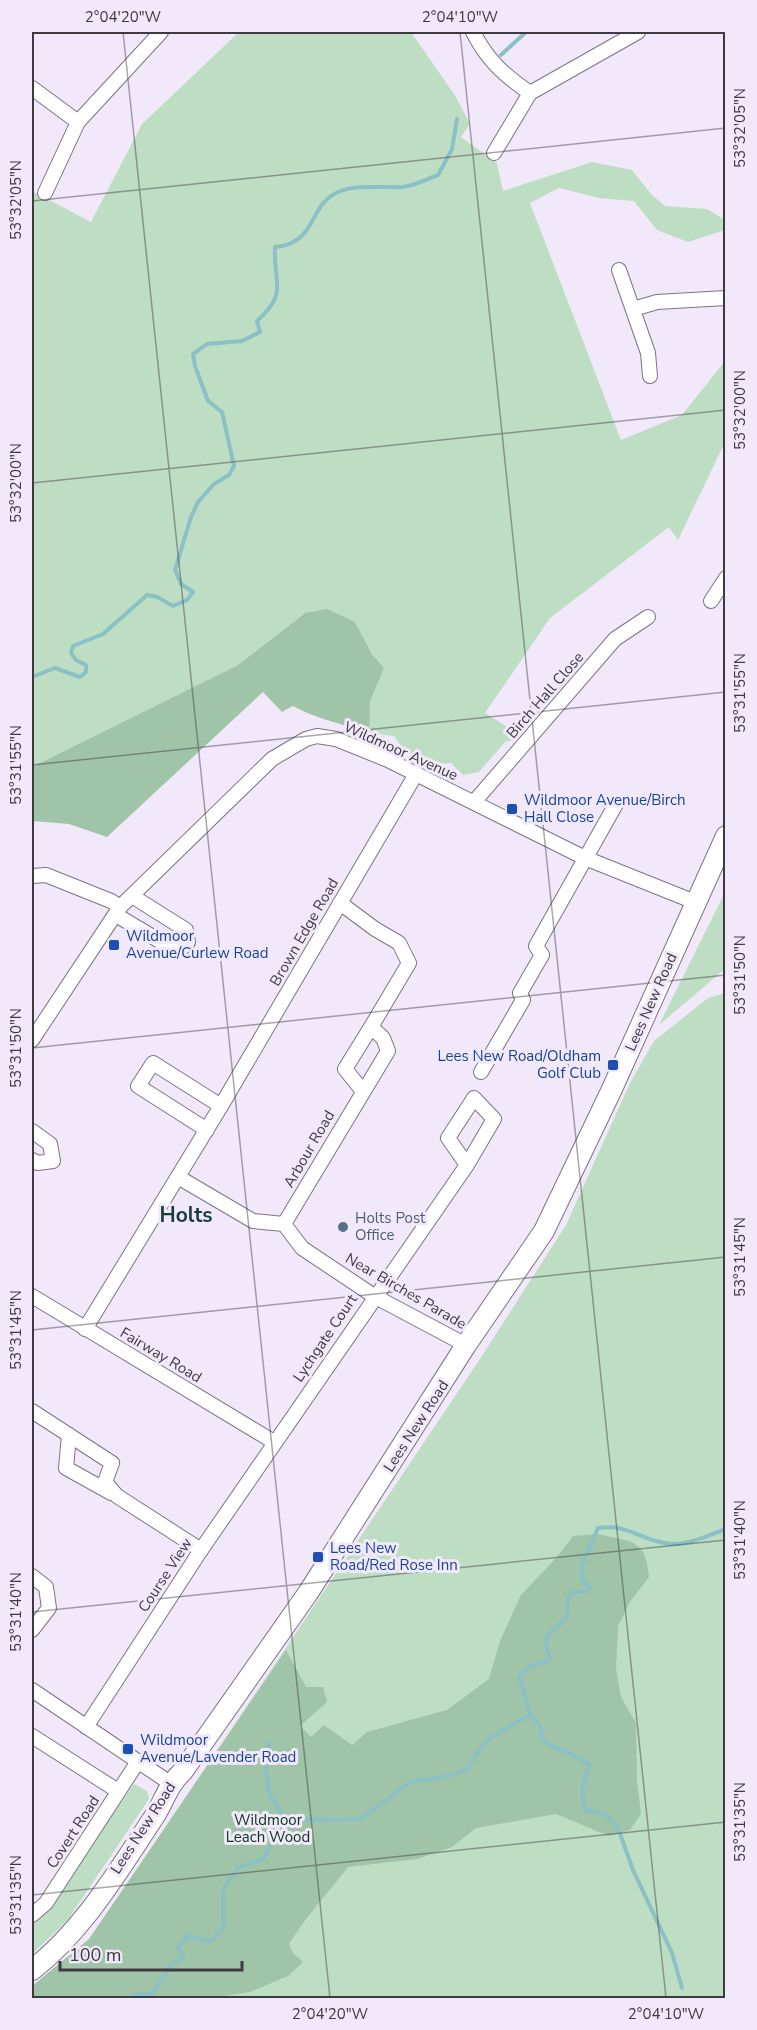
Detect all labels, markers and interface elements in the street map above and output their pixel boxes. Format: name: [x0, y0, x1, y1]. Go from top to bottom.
text: 2°04'20"W: [85, 7, 162, 27]
text: 2°04'10"W: [422, 7, 499, 27]
text: 53°32'05"N: [730, 88, 750, 168]
text: 53°32'05"N: [6, 160, 26, 240]
text: 53°32'00"N: [730, 370, 750, 450]
text: 53°32'00"N: [6, 443, 26, 523]
street label: Birch Hall Close: [502, 648, 588, 742]
text: 53°31'55"N: [730, 653, 750, 733]
street label: Wildmoor Avenue: [341, 717, 461, 785]
text: 53°31'55"N: [6, 725, 26, 805]
place label: Wildmoor Avenue/Birch Hall Close: [524, 790, 686, 827]
marker: Wildmoor Avenue/Birch Hall Close: [505, 802, 519, 816]
street label: Brown Edge Road: [265, 874, 343, 990]
place label: Wildmoor Avenue/Curlew Road: [126, 926, 269, 963]
text: 53°31'50"N: [730, 935, 750, 1015]
marker: Wildmoor Avenue/Curlew Road: [107, 938, 121, 952]
street label: Lees New Road: [620, 950, 682, 1054]
text: 53°31'50"N: [6, 1008, 26, 1088]
place label: Lees New Road/Oldham Golf Club: [438, 1046, 601, 1083]
marker: Lees New Road/Oldham Golf Club: [606, 1058, 620, 1072]
street label: Arbour Road: [279, 1107, 339, 1191]
district label: Holts: [159, 1201, 213, 1229]
place label: Holts Post Office: [355, 1208, 426, 1245]
text: 53°31'45"N: [730, 1217, 750, 1297]
marker: Holts Post Office: [336, 1220, 350, 1234]
street label: Near Birches Parade: [342, 1248, 470, 1334]
text: 53°31'45"N: [6, 1290, 26, 1370]
street label: Lychgate Court: [288, 1290, 362, 1386]
street label: Fairway Road: [116, 1323, 206, 1387]
street label: Lees New Road: [379, 1376, 453, 1476]
text: 53°31'40"N: [730, 1500, 750, 1580]
street label: Course View: [133, 1534, 197, 1616]
place label: Lees New Road/Red Rose Inn: [330, 1538, 458, 1575]
marker: Lees New Road/Red Rose Inn: [311, 1550, 325, 1564]
text: 53°31'40"N: [6, 1572, 26, 1652]
place label: Wildmoor Avenue/Lavender Road: [140, 1730, 296, 1767]
marker: Wildmoor Avenue/Lavender Road: [121, 1742, 135, 1756]
street label: Lees New Road: [106, 1778, 180, 1878]
text: 53°31'35"N: [730, 1782, 750, 1862]
street label: Covert Road: [42, 1792, 104, 1872]
park label: Wildmoor Leach Wood: [226, 1810, 310, 1847]
text: 53°31'35"N: [6, 1855, 26, 1935]
scale bar: [60, 1934, 242, 1972]
text: 100 m: [69, 1943, 121, 1967]
text: 2°04'20"W: [292, 2004, 369, 2024]
text: 2°04'10"W: [628, 2004, 705, 2024]

